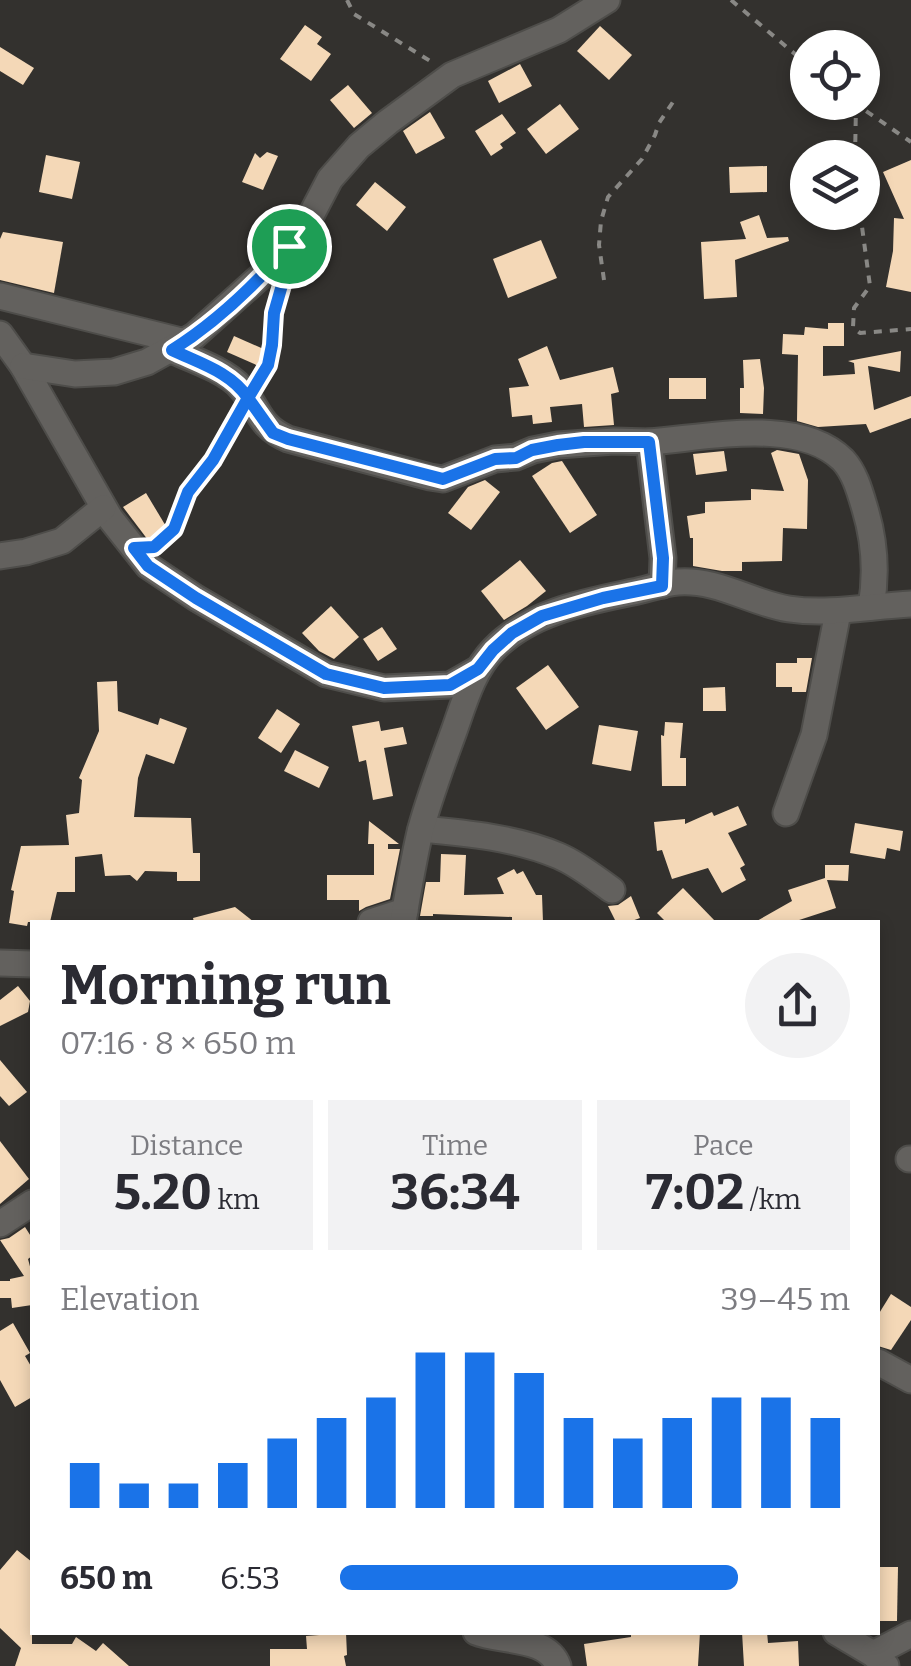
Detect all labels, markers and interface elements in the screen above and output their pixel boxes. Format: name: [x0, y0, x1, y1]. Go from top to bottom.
map controls: [790, 30, 880, 230]
button: locate: [790, 30, 880, 120]
button: layers: [790, 140, 880, 230]
pin: [247, 204, 332, 289]
icon: arrive: [262, 219, 317, 274]
text: Morning run: [60, 953, 391, 1019]
button: share: [745, 953, 850, 1058]
text: 07:16 · 8 × 650 m: [60, 1024, 296, 1062]
text: Distance: [130, 1129, 243, 1162]
text: Time: [422, 1129, 488, 1162]
text: Pace: [693, 1129, 754, 1162]
text: 5.20: [114, 1162, 212, 1222]
text: 36:34: [390, 1162, 520, 1222]
text: 7:02: [646, 1162, 744, 1222]
text: km: [212, 1183, 260, 1216]
text: /km: [744, 1183, 801, 1216]
text: Elevation: [60, 1280, 200, 1318]
text: 39–45 m: [720, 1280, 850, 1318]
text: 650 m: [60, 1559, 153, 1597]
text: 6:53: [220, 1559, 280, 1597]

